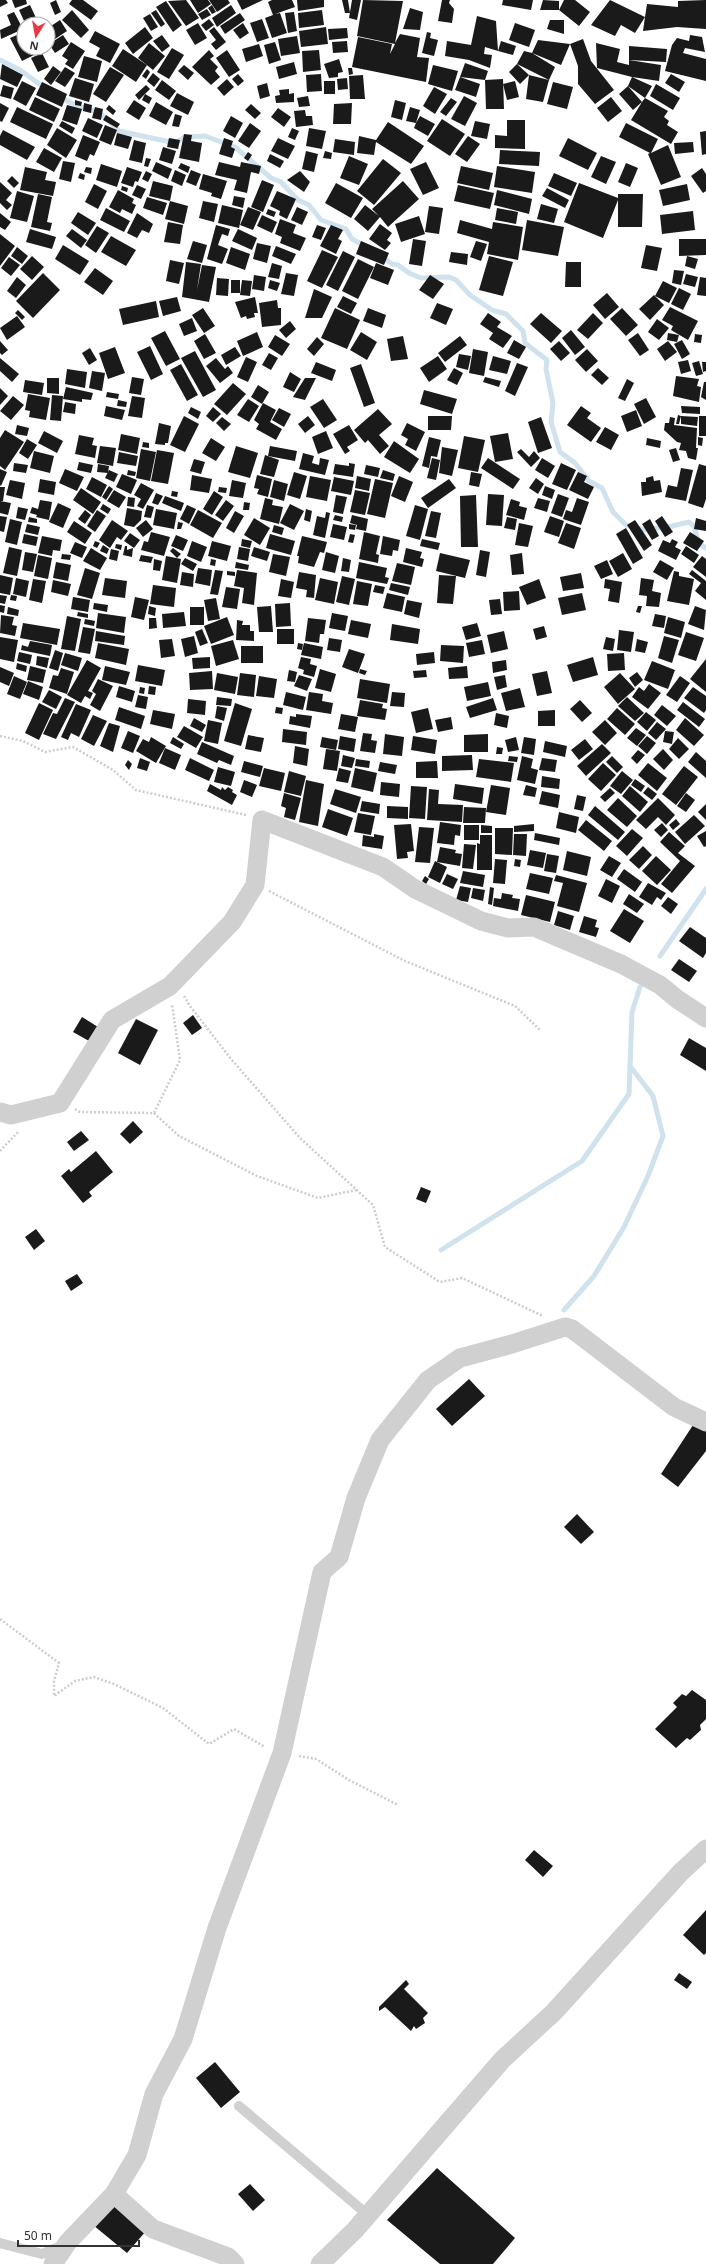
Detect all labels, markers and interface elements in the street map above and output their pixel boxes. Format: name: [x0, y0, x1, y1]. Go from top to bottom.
north arrow: [16, 16, 56, 56]
text: N: [28, 38, 40, 55]
scale bar: [18, 2222, 139, 2248]
text: 50 m: [24, 2227, 52, 2244]

